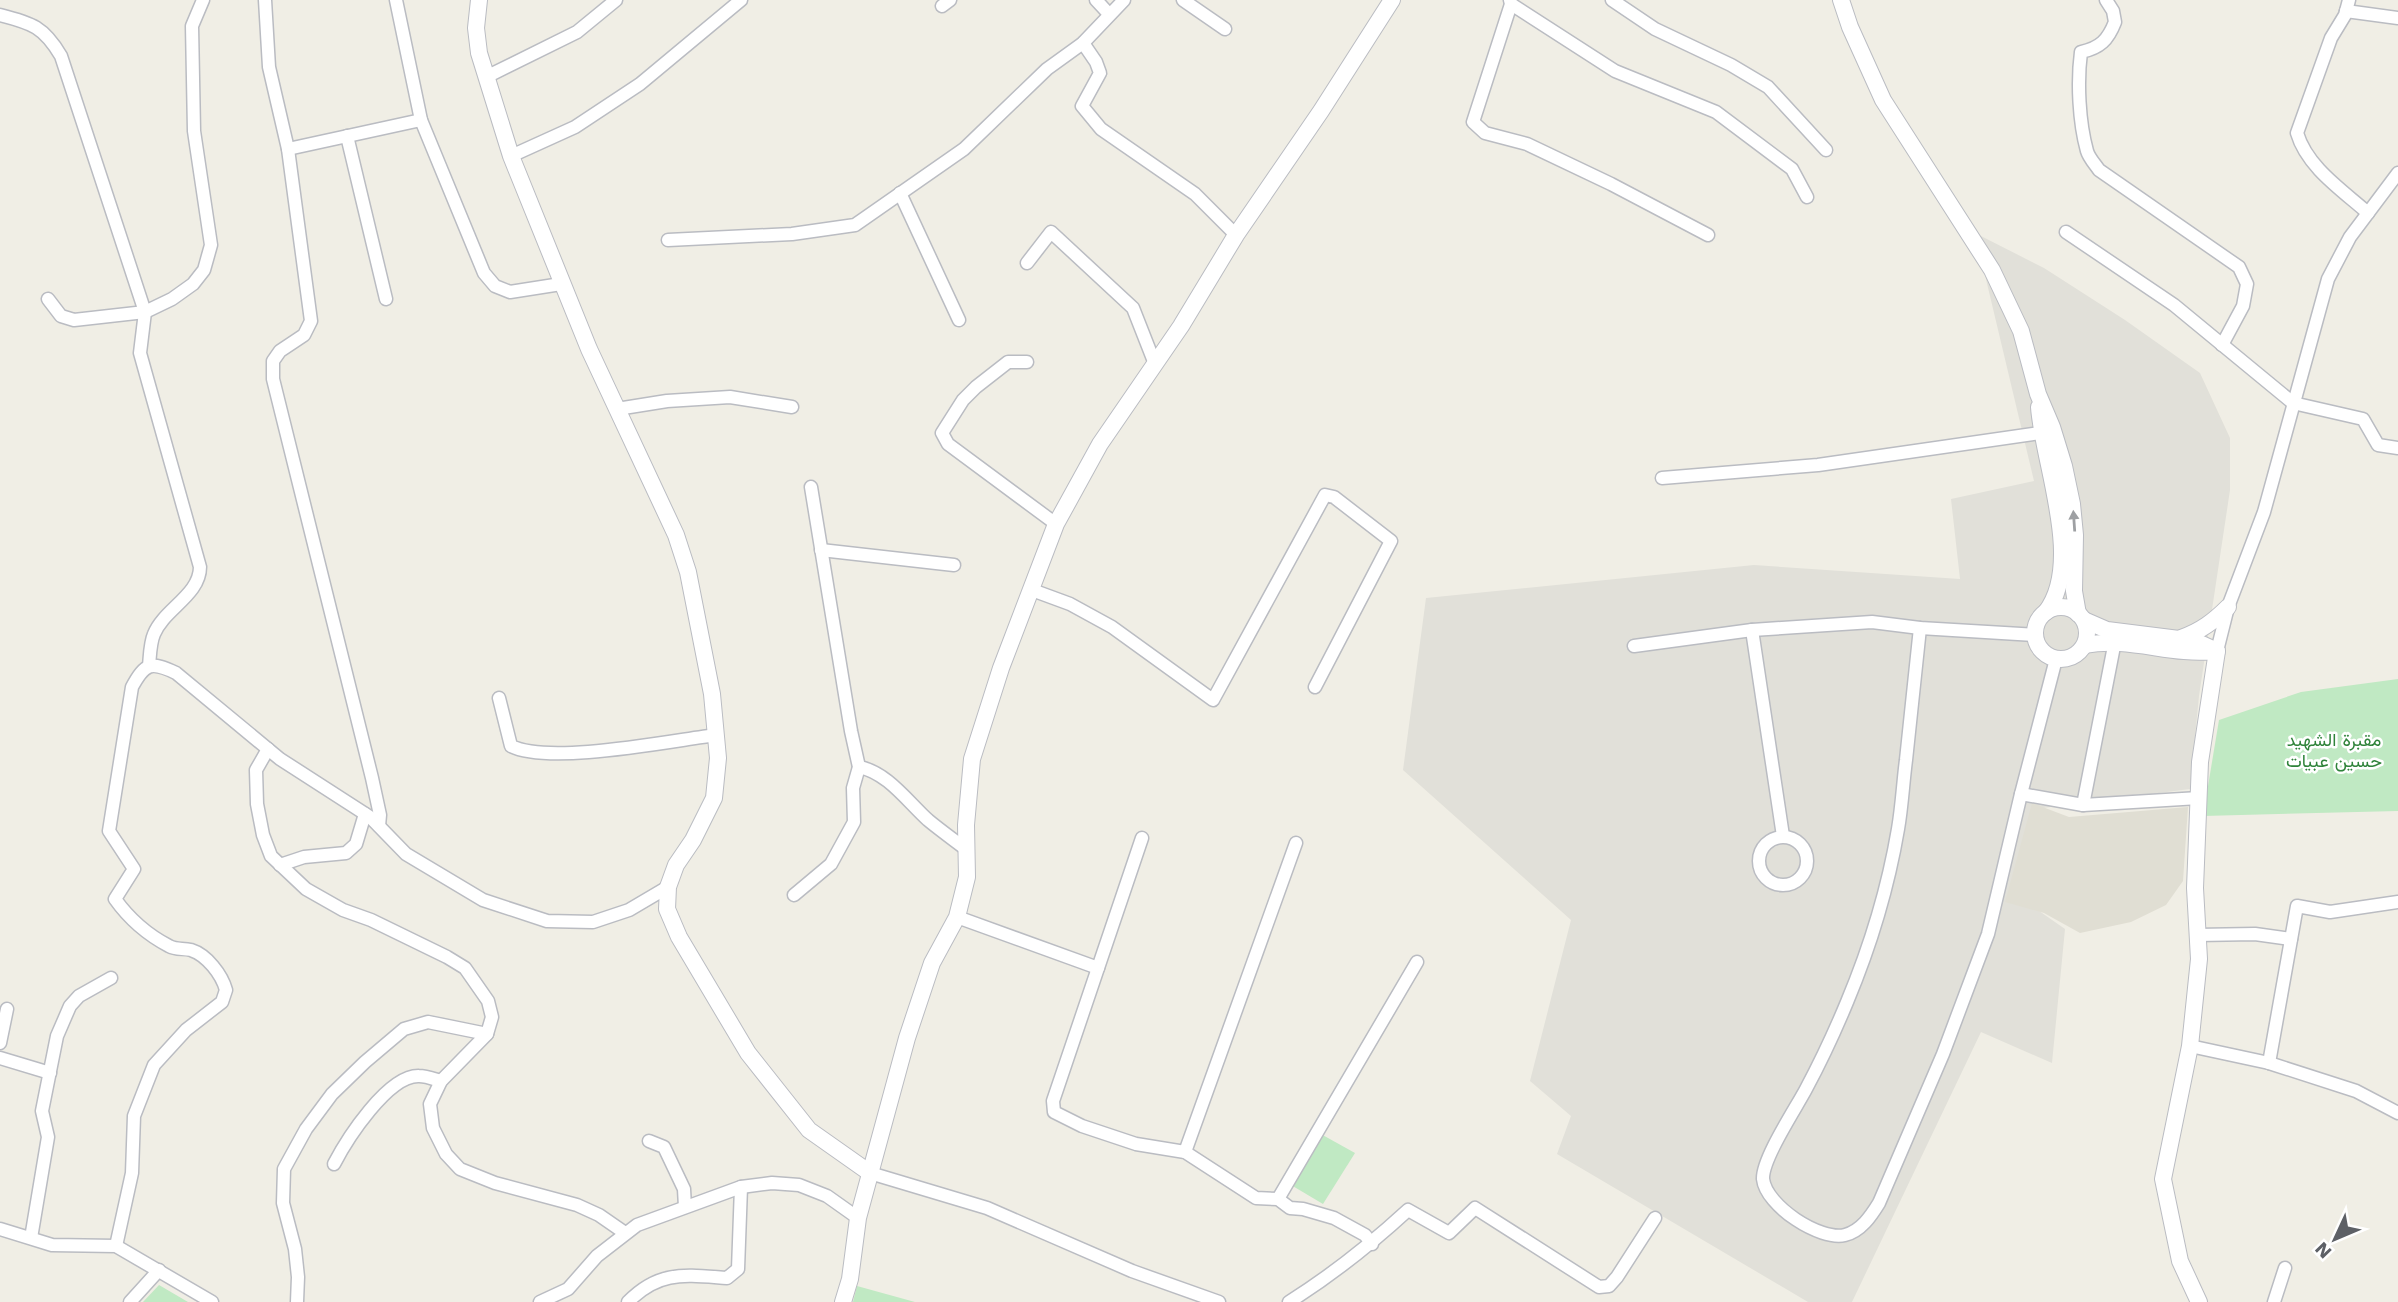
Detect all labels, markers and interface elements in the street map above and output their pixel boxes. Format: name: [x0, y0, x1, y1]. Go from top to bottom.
one-way arrow: [2068, 510, 2079, 532]
park label: مقبرة الشهيد حسين عبيات: [2286, 729, 2382, 772]
north arrow: [2300, 1204, 2370, 1274]
text: N: [2310, 1237, 2336, 1264]

